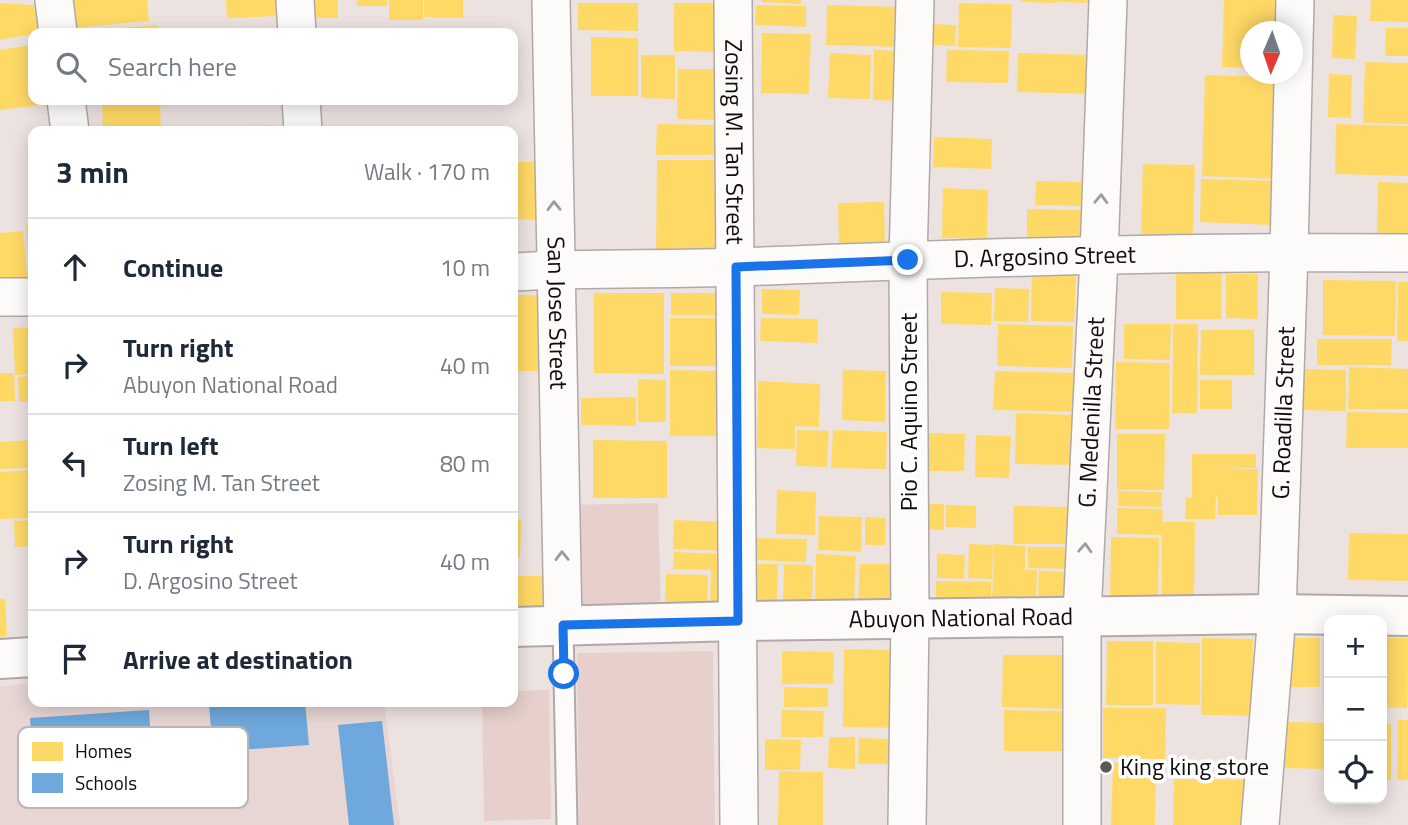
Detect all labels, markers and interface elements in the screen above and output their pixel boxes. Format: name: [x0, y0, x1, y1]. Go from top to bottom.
north arrow: [1240, 21, 1303, 84]
search box: [28, 28, 518, 105]
street label: Zosing M. Tan Street: [716, 39, 754, 245]
text: Search here: [108, 47, 237, 86]
icon: search: [52, 48, 90, 86]
text: 3 min: [56, 149, 129, 195]
text: Walk · 170 m: [364, 154, 490, 189]
one-way arrow: [1093, 193, 1108, 204]
one-way arrow: [546, 201, 562, 211]
street label: San Jose Street: [539, 236, 577, 390]
street label: D. Argosino Street: [953, 236, 1137, 276]
route end: [892, 244, 923, 275]
icon: ahead: [56, 248, 94, 286]
text: Continue: [123, 248, 223, 287]
text: 10 m: [440, 250, 490, 285]
street label: Pio C. Aquino Street: [890, 312, 926, 511]
street label: G. Medenilla Street: [1068, 315, 1113, 508]
street label: G. Roadilla Street: [1262, 325, 1304, 500]
text: Turn right: [123, 328, 234, 367]
icon: right: [56, 346, 94, 384]
text: 40 m: [440, 348, 490, 383]
text: Abuyon National Road: [123, 367, 338, 402]
text: Turn left: [123, 426, 218, 465]
icon: left: [56, 444, 94, 482]
text: 80 m: [440, 446, 490, 481]
text: Zosing M. Tan Street: [123, 465, 320, 500]
text: Turn right: [123, 524, 234, 563]
icon: right: [56, 542, 94, 580]
one-way arrow: [1078, 542, 1093, 553]
text: 40 m: [440, 544, 490, 579]
one-way arrow: [554, 551, 569, 562]
text: D. Argosino Street: [123, 563, 298, 598]
street label: Abuyon National Road: [848, 598, 1073, 637]
map controls: [1324, 615, 1387, 804]
button: +: [1324, 615, 1387, 678]
icon: arrive: [56, 640, 94, 678]
text: Arrive at destination: [123, 640, 353, 679]
route start: [548, 658, 579, 689]
button: −: [1324, 678, 1387, 741]
legend: [18, 727, 248, 808]
text: Homes: [75, 736, 132, 765]
button: locate: [1324, 741, 1387, 804]
place label: King king store: [1120, 748, 1269, 784]
marker: King king store: [1098, 759, 1114, 775]
text: Schools: [75, 768, 137, 797]

